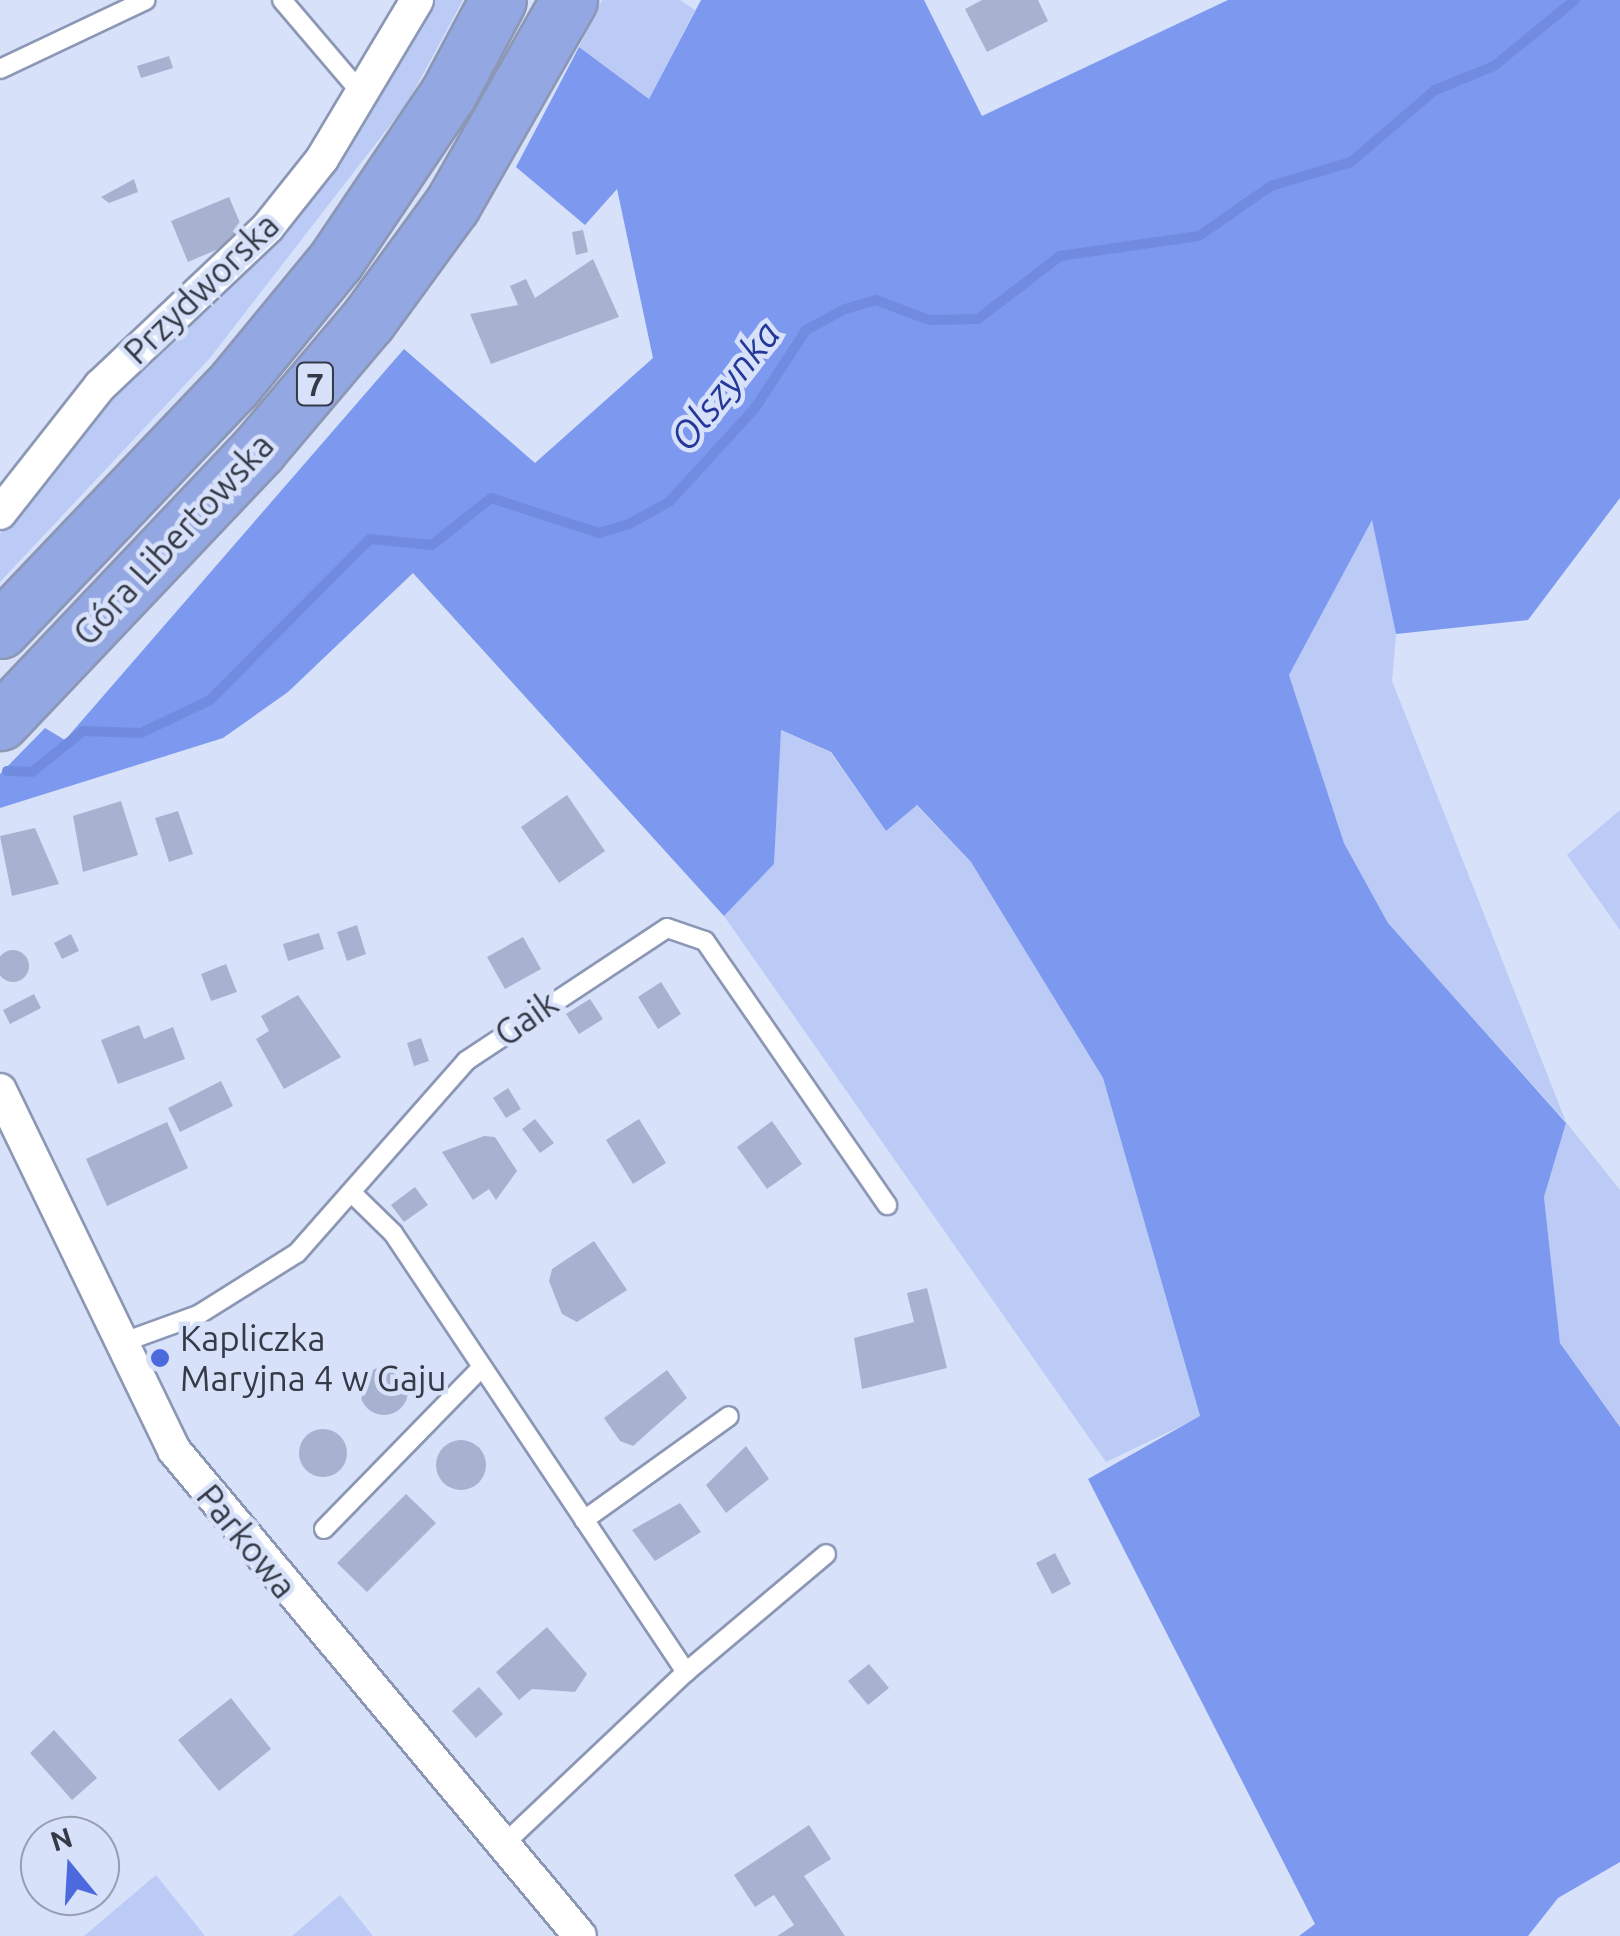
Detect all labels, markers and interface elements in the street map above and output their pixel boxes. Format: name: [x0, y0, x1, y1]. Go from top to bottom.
street label: Przydworska: [115, 204, 287, 372]
water label: Olszynka: [660, 312, 790, 460]
road number: 7: [295, 357, 335, 411]
street label: Góra Libertowska: [64, 424, 282, 654]
street label: Gaik: [486, 981, 566, 1055]
place label: Kapliczka Maryjna 4 w Gaju: [180, 1317, 446, 1399]
marker: Kapliczka Maryjna 4 w Gaju: [149, 1347, 171, 1369]
street label: Parkowa: [188, 1476, 306, 1606]
north arrow: [20, 1816, 120, 1916]
text: N: [46, 1821, 76, 1857]

